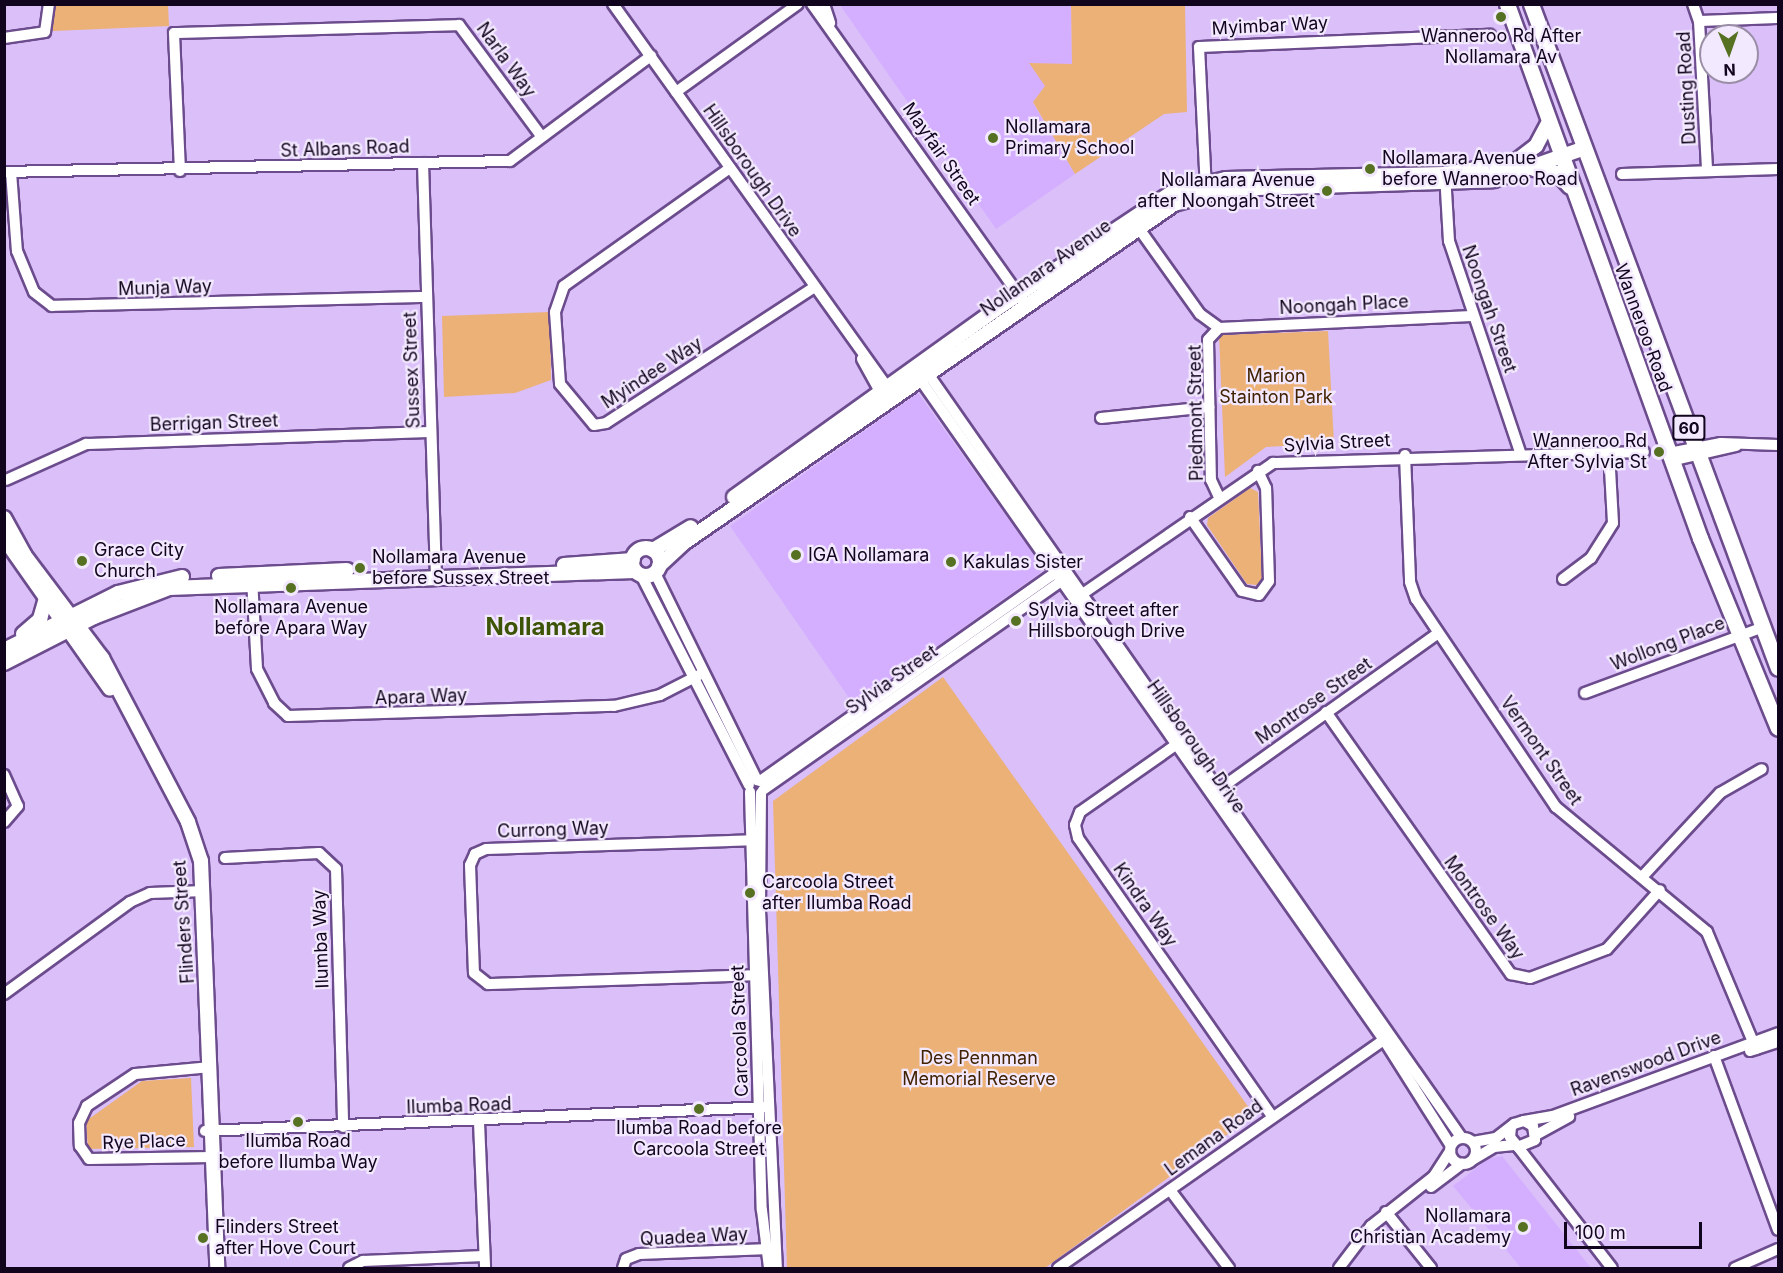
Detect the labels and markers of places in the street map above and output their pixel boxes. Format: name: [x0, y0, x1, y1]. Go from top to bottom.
marker: Wanneroo Rd After Nollamara Av: [1494, 10, 1508, 24]
place label: Wanneroo Rd After Nollamara Av: [1421, 26, 1581, 68]
place label: Nollamara Primary School: [1005, 117, 1134, 160]
marker: Nollamara Primary School: [986, 131, 1000, 145]
place label: Nollamara Avenue before Wanneroo Road: [1382, 148, 1578, 190]
marker: Nollamara Avenue before Wanneroo Road: [1363, 162, 1377, 176]
place label: Nollamara Avenue after Noongah Street: [1137, 170, 1315, 213]
marker: Nollamara Avenue after Noongah Street: [1320, 184, 1334, 198]
place label: Wanneroo Rd After Sylvia St: [1527, 431, 1647, 474]
marker: Wanneroo Rd After Sylvia St: [1652, 445, 1666, 459]
place label: Grace City Church: [94, 540, 184, 582]
place label: IGA Nollamara: [808, 544, 929, 566]
place label: Nollamara Avenue before Sussex Street: [372, 547, 549, 590]
marker: IGA Nollamara: [789, 548, 803, 562]
place label: Kakulas Sister: [963, 551, 1083, 573]
marker: Grace City Church: [75, 554, 89, 568]
marker: Kakulas Sister: [944, 555, 958, 569]
marker: Nollamara Avenue before Sussex Street: [353, 561, 367, 575]
marker: Nollamara Avenue before Apara Way: [284, 581, 298, 595]
place label: Nollamara Avenue before Apara Way: [214, 597, 368, 640]
place label: Sylvia Street after Hillsborough Drive: [1028, 600, 1185, 642]
marker: Sylvia Street after Hillsborough Drive: [1009, 614, 1023, 628]
place label: Carcoola Street after Ilumba Road: [762, 872, 912, 914]
marker: Carcoola Street after Ilumba Road: [743, 886, 757, 900]
marker: Ilumba Road before Carcoola Street: [692, 1102, 706, 1116]
marker: Ilumba Road before Ilumba Way: [291, 1115, 305, 1129]
place label: Ilumba Road before Carcoola Street: [616, 1118, 782, 1160]
place label: Ilumba Road before Ilumba Way: [218, 1131, 378, 1174]
place label: Nollamara Christian Academy: [1350, 1206, 1511, 1248]
place label: Flinders Street after Hove Court: [215, 1217, 356, 1260]
marker: Nollamara Christian Academy: [1516, 1220, 1530, 1234]
marker: Flinders Street after Hove Court: [196, 1231, 210, 1245]

